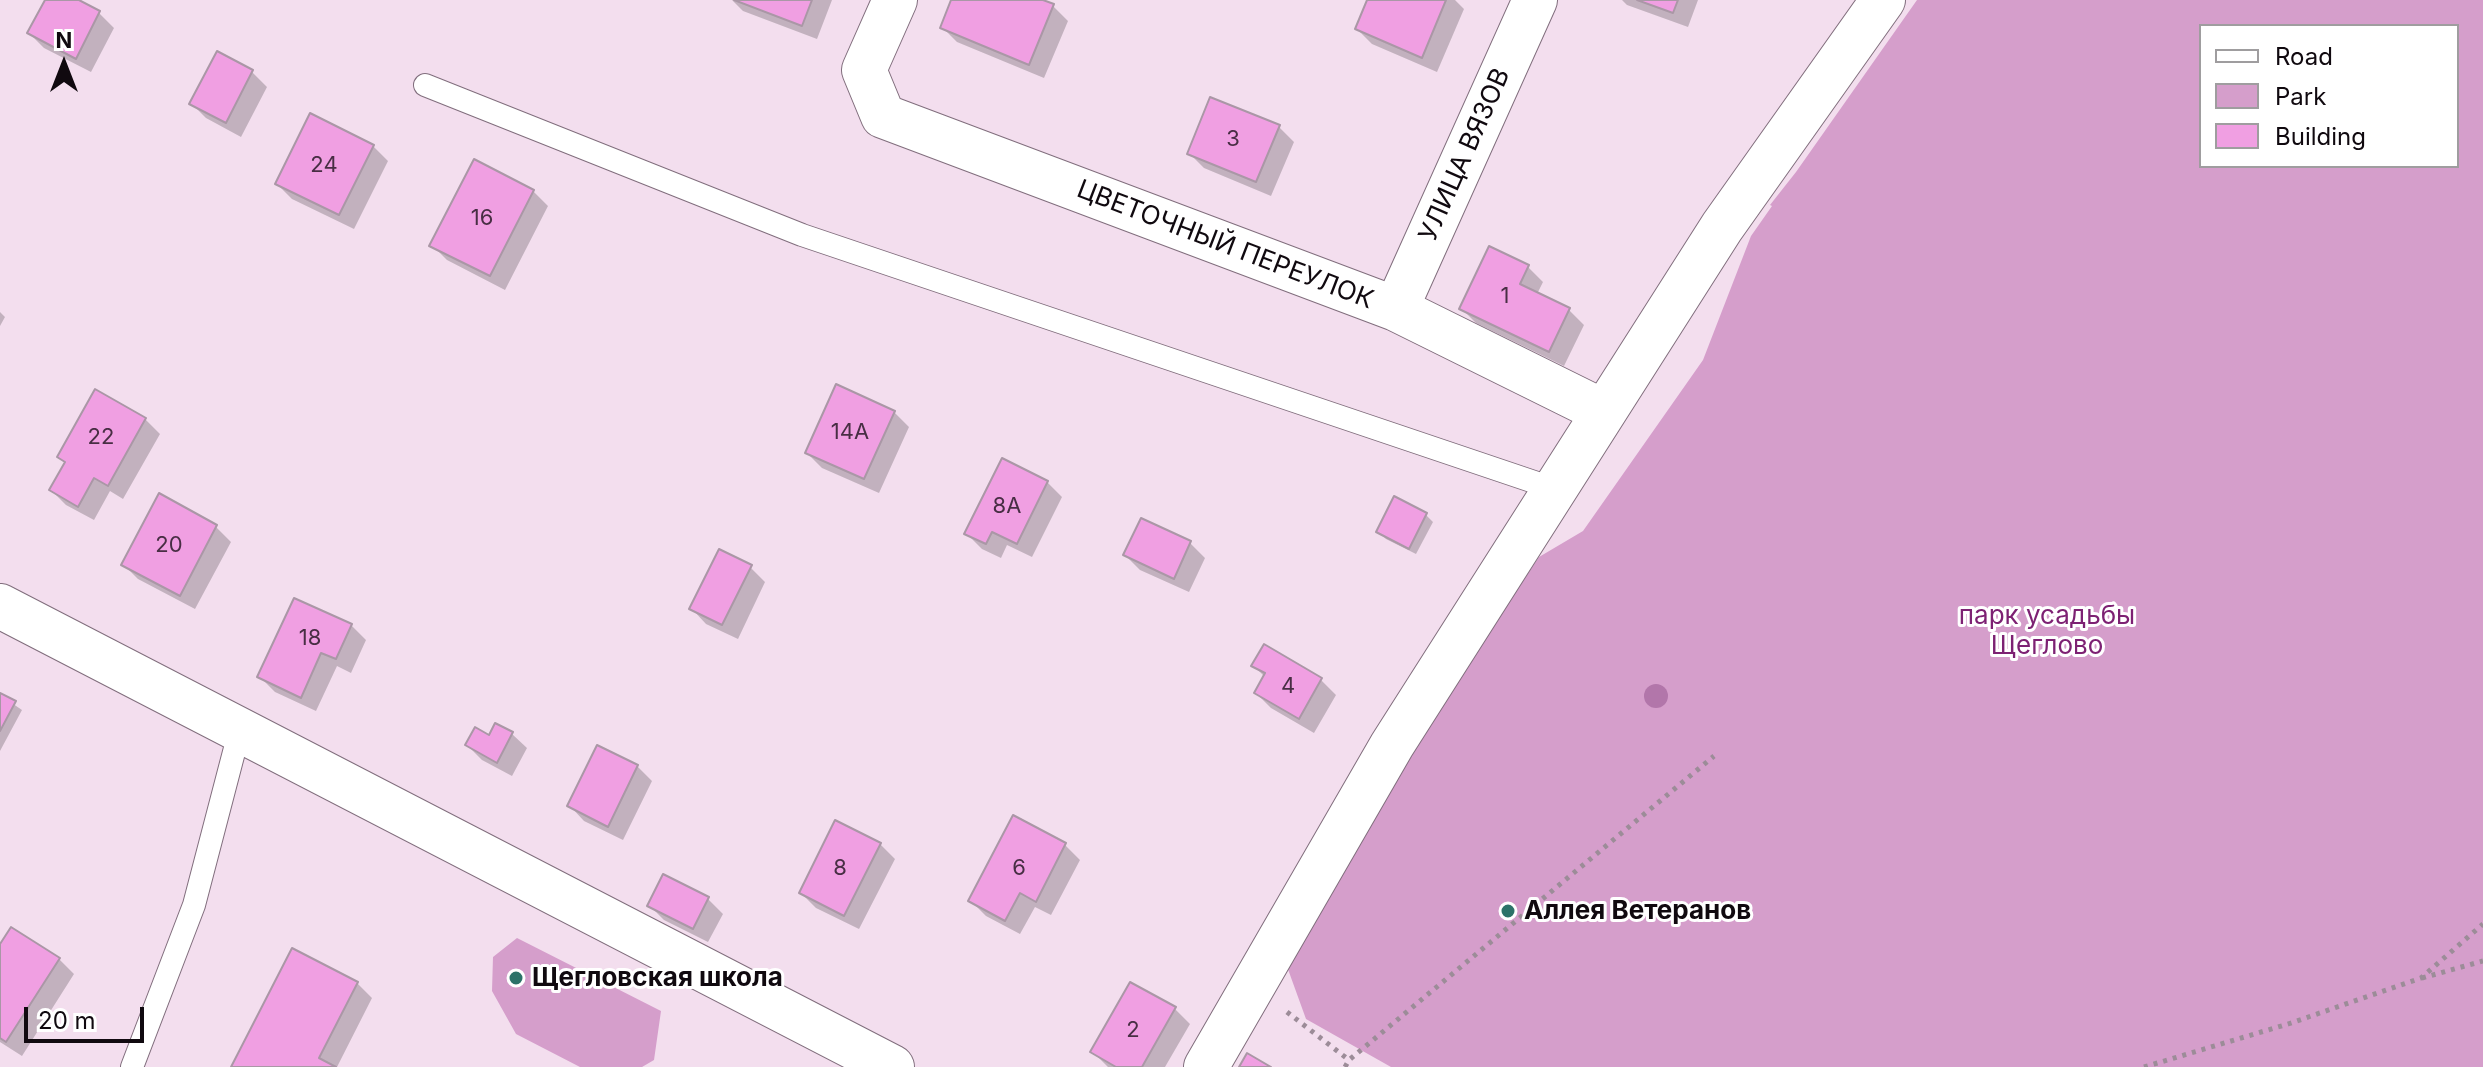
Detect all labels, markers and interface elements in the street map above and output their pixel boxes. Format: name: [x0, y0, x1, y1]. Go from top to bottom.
north arrow: [24, 24, 104, 104]
legend: [2199, 24, 2459, 168]
text: N: [56, 27, 72, 53]
text: Road: [2275, 42, 2333, 71]
street label: УЛИЦА ВЯЗОВ: [1413, 64, 1517, 246]
text: Park: [2275, 82, 2326, 111]
text: Building: [2275, 122, 2366, 151]
house number: 3: [1226, 126, 1240, 152]
house number: 24: [310, 152, 338, 178]
street label: ЦВЕТОЧНЫЙ ПЕРЕУЛОК: [1072, 174, 1378, 316]
house number: 16: [471, 205, 493, 231]
house number: 1: [1501, 283, 1509, 309]
house number: 14А: [831, 419, 869, 445]
house number: 22: [88, 424, 114, 450]
house number: 8А: [993, 493, 1021, 519]
house number: 20: [155, 532, 183, 558]
park label: парк усадьбы Щеглово: [1959, 600, 2135, 662]
house number: 18: [299, 625, 321, 651]
house number: 4: [1281, 673, 1295, 699]
house number: 8: [833, 855, 847, 881]
house number: 6: [1012, 855, 1026, 881]
place label: Аллея Ветеранов: [1524, 895, 1751, 927]
marker: Аллея Ветеранов: [1499, 902, 1517, 920]
place label: Щегловская школа: [532, 962, 783, 994]
marker: Щегловская школа: [507, 969, 525, 987]
scale bar: [28, 991, 148, 1041]
text: 20 m: [38, 1006, 96, 1035]
house number: 2: [1126, 1017, 1140, 1043]

